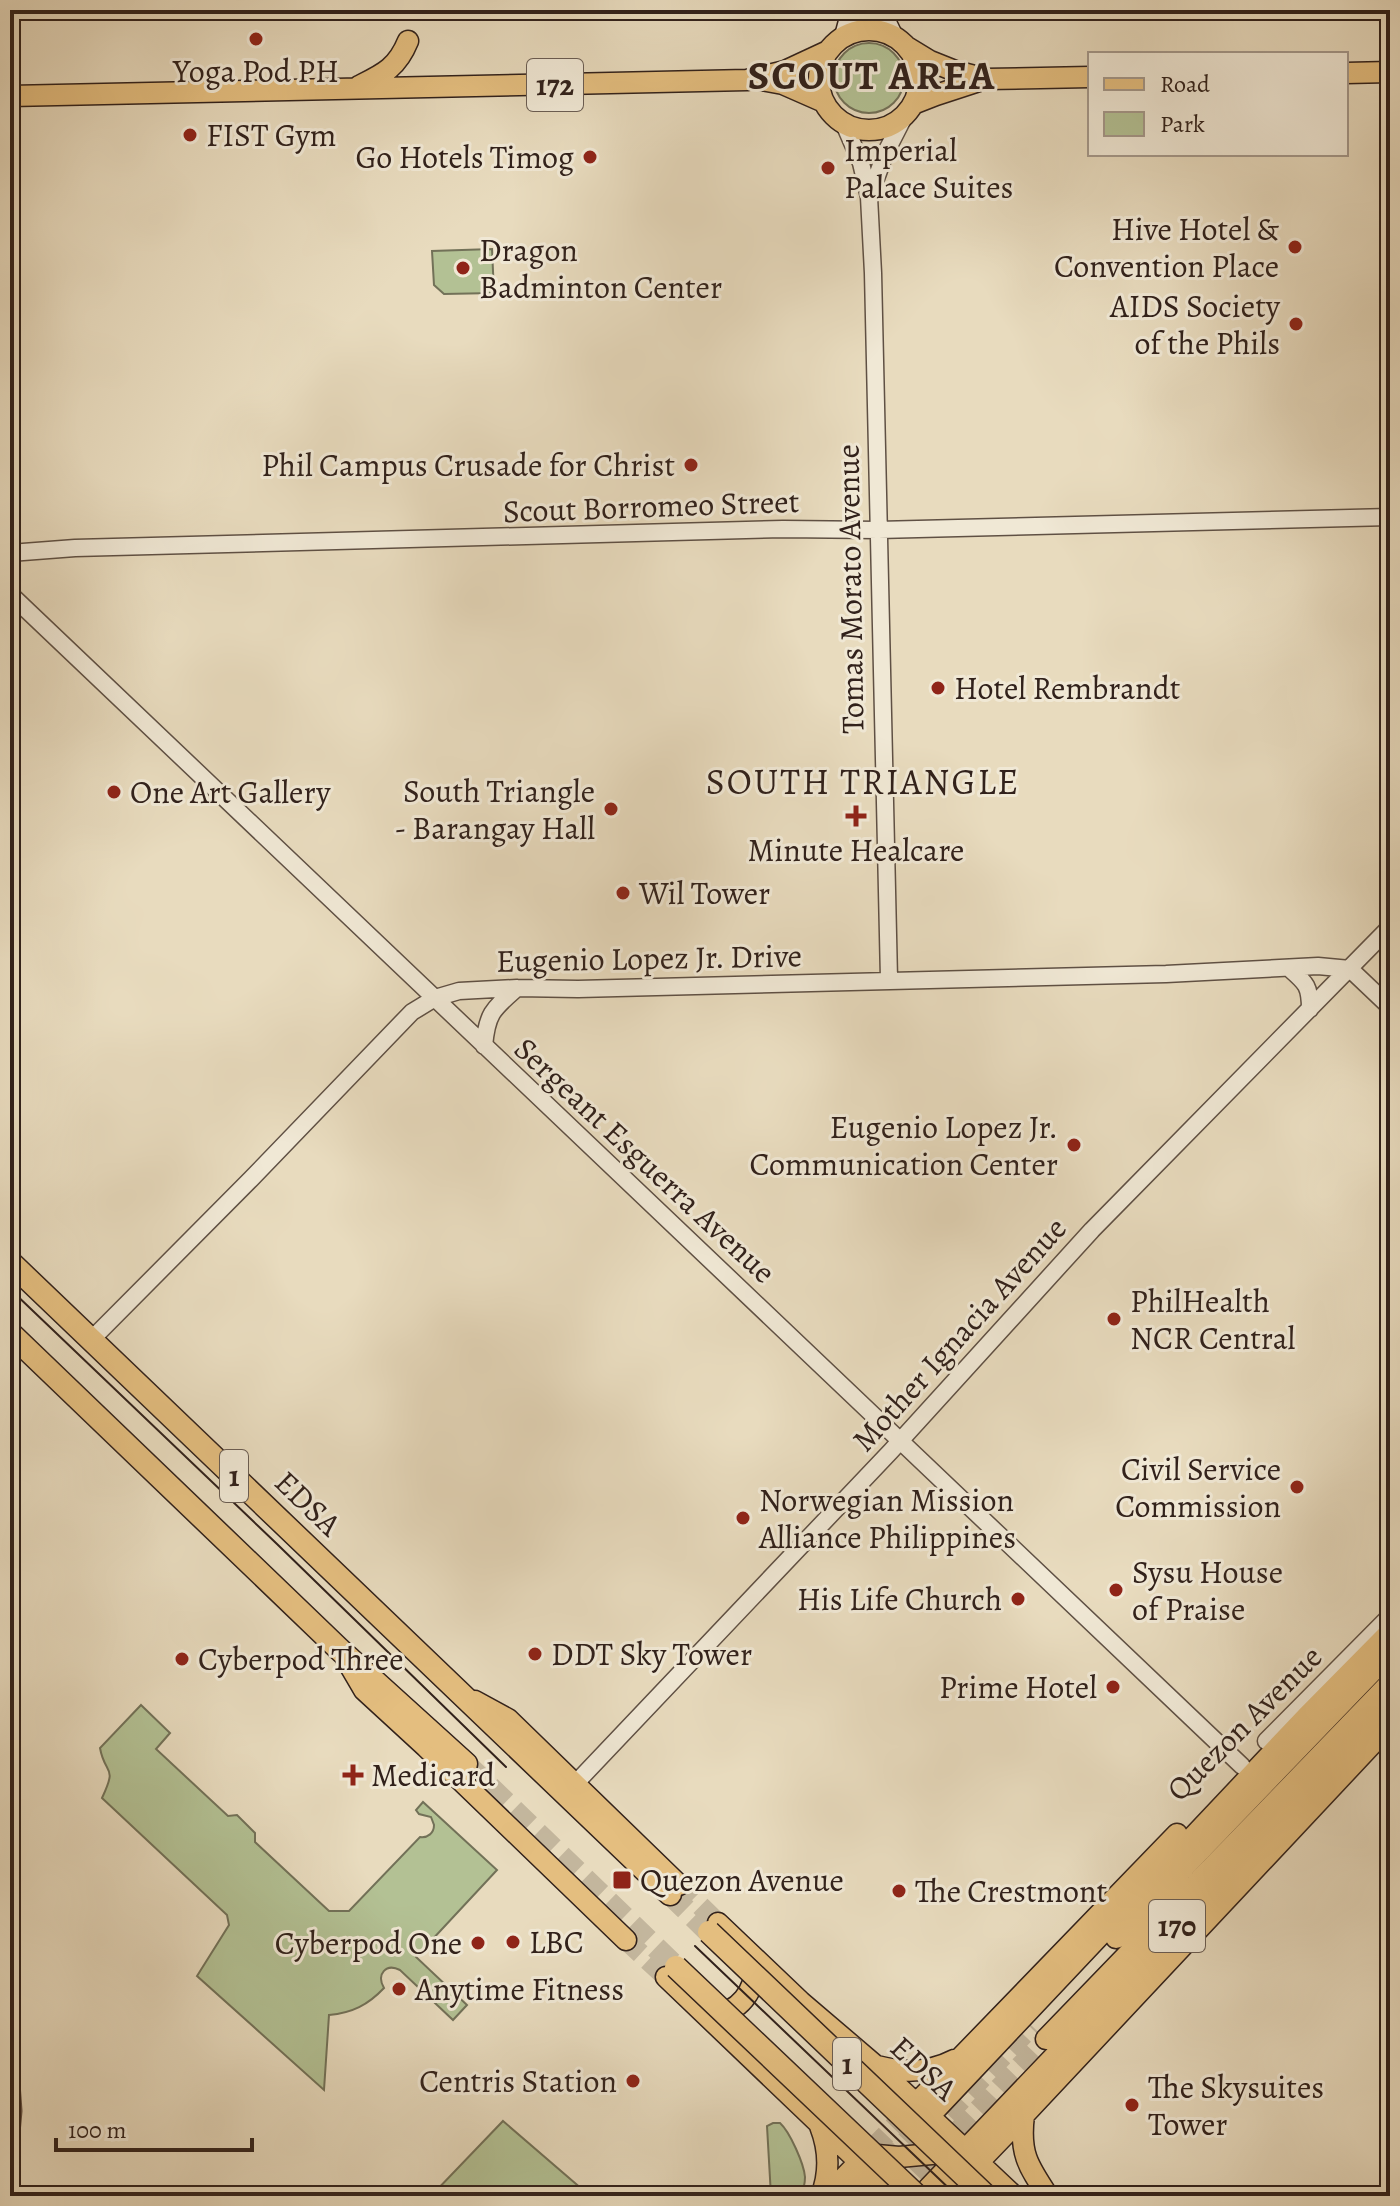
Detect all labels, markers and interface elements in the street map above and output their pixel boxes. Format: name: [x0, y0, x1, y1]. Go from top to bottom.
marker: Yoga Pod PH: [247, 30, 265, 48]
district label: SCOUT AREA: [748, 48, 996, 103]
place label: Yoga Pod PH: [172, 49, 339, 93]
legend: [1088, 52, 1348, 156]
road number: 172: [527, 59, 583, 111]
text: Road: [1160, 68, 1210, 100]
text: Park: [1160, 108, 1205, 140]
place label: FIST Gym: [206, 113, 336, 157]
marker: FIST Gym: [181, 126, 199, 144]
place label: Imperial Palace Suites: [844, 128, 1013, 209]
place label: Go Hotels Timog: [356, 135, 574, 179]
marker: Go Hotels Timog: [581, 148, 599, 166]
marker: Imperial Palace Suites: [819, 159, 837, 177]
place label: Hive Hotel & Convention Place: [1054, 207, 1280, 288]
place label: Dragon Badminton Center: [479, 228, 722, 309]
marker: Hive Hotel & Convention Place: [1286, 238, 1304, 256]
marker: Dragon Badminton Center: [454, 259, 472, 277]
place label: AIDS Society of the Phils: [1109, 284, 1281, 365]
marker: AIDS Society of the Phils: [1287, 315, 1305, 333]
place label: Phil Campus Crusade for Christ: [261, 443, 675, 487]
street label: Tomas Morato Avenue: [825, 444, 875, 734]
marker: Phil Campus Crusade for Christ: [682, 456, 700, 474]
street label: Scout Borromeo Street: [502, 479, 800, 533]
place label: Hotel Rembrandt: [954, 666, 1180, 710]
marker: Hotel Rembrandt: [929, 679, 947, 697]
district label: SOUTH TRIANGLE: [706, 757, 1020, 806]
place label: South Triangle - Barangay Hall: [394, 769, 595, 850]
place label: One Art Gallery: [130, 770, 331, 814]
marker: One Art Gallery: [105, 783, 123, 801]
marker: South Triangle - Barangay Hall: [602, 800, 620, 818]
marker: Minute Healcare: [845, 805, 867, 827]
place label: Minute Healcare: [748, 828, 964, 872]
place label: Wil Tower: [638, 871, 770, 915]
marker: Wil Tower: [614, 884, 632, 902]
street label: Eugenio Lopez Jr. Drive: [496, 933, 802, 983]
street label: Sergeant Esguerra Avenue: [505, 1027, 785, 1293]
place label: Eugenio Lopez Jr. Communication Center: [750, 1105, 1058, 1186]
marker: Eugenio Lopez Jr. Communication Center: [1065, 1136, 1083, 1154]
street label: Mother Ignacia Avenue: [842, 1207, 1076, 1461]
place label: PhilHealth NCR Central: [1130, 1279, 1296, 1360]
marker: PhilHealth NCR Central: [1105, 1310, 1123, 1328]
place label: Civil Service Commission: [1115, 1447, 1281, 1528]
road number: 1: [220, 1450, 248, 1502]
street label: EDSA: [265, 1460, 352, 1546]
place label: Norwegian Mission Alliance Philippines: [758, 1478, 1016, 1559]
marker: Civil Service Commission: [1288, 1478, 1306, 1496]
marker: Norwegian Mission Alliance Philippines: [734, 1509, 752, 1527]
place label: Sysu House of Praise: [1132, 1550, 1283, 1631]
place label: His Life Church: [797, 1577, 1002, 1621]
marker: Sysu House of Praise: [1107, 1581, 1125, 1599]
marker: His Life Church: [1009, 1590, 1027, 1608]
place label: DDT Sky Tower: [551, 1632, 752, 1676]
street label: Quezon Avenue: [1156, 1635, 1332, 1811]
place label: Cyberpod Three: [198, 1637, 403, 1681]
marker: DDT Sky Tower: [526, 1645, 544, 1663]
marker: Cyberpod Three: [173, 1650, 191, 1668]
place label: Prime Hotel: [939, 1665, 1097, 1709]
marker: Prime Hotel: [1104, 1678, 1122, 1696]
place label: Medicard: [371, 1753, 496, 1797]
marker: Medicard: [342, 1764, 364, 1786]
place label: Quezon Avenue: [640, 1858, 844, 1902]
marker: Quezon Avenue: [611, 1869, 633, 1891]
place label: The Crestmont: [915, 1869, 1107, 1913]
marker: The Crestmont: [890, 1882, 908, 1900]
road number: 170: [1149, 1900, 1205, 1952]
place label: LBC: [529, 1920, 584, 1964]
place label: Cyberpod One: [275, 1921, 462, 1965]
marker: LBC: [504, 1933, 522, 1951]
marker: Cyberpod One: [469, 1934, 487, 1952]
place label: Anytime Fitness: [414, 1967, 624, 2011]
marker: Anytime Fitness: [390, 1980, 408, 1998]
street label: EDSA: [881, 2026, 968, 2111]
road number: 1: [833, 2038, 861, 2090]
place label: Centris Station: [419, 2059, 617, 2103]
place label: The Skysuites Tower: [1148, 2065, 1324, 2146]
marker: Centris Station: [624, 2072, 642, 2090]
marker: The Skysuites Tower: [1123, 2096, 1141, 2114]
scale bar: [56, 2102, 252, 2152]
text: 100 m: [68, 2114, 127, 2146]

